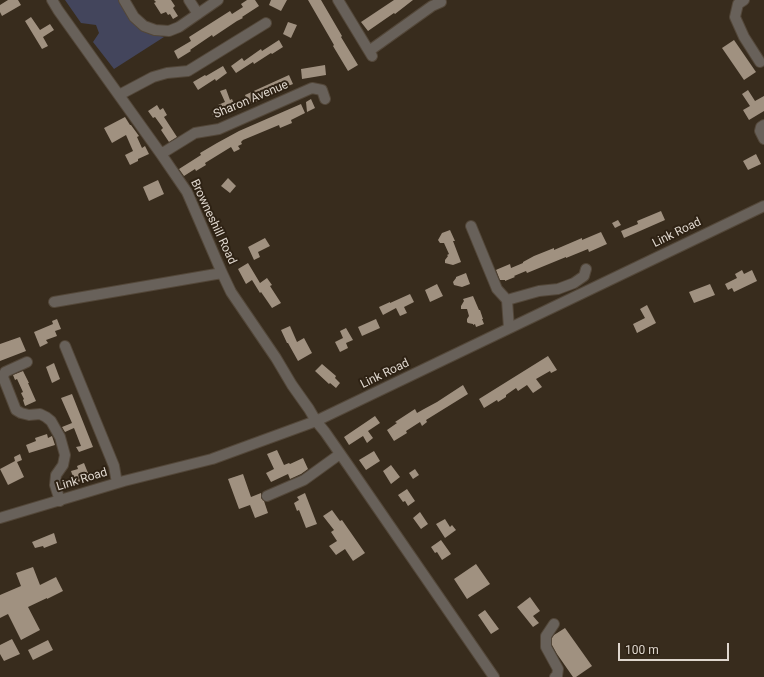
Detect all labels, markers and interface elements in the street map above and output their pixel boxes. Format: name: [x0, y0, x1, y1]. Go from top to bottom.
street label: Sharon Avenue: [211, 78, 291, 122]
street label: Browneshill Road: [187, 177, 239, 267]
street label: Link Road: [650, 215, 704, 251]
street label: Link Road: [358, 356, 412, 392]
street label: Link Road: [55, 465, 109, 495]
scale bar: [620, 635, 731, 661]
text: 100 m: [625, 643, 659, 657]

